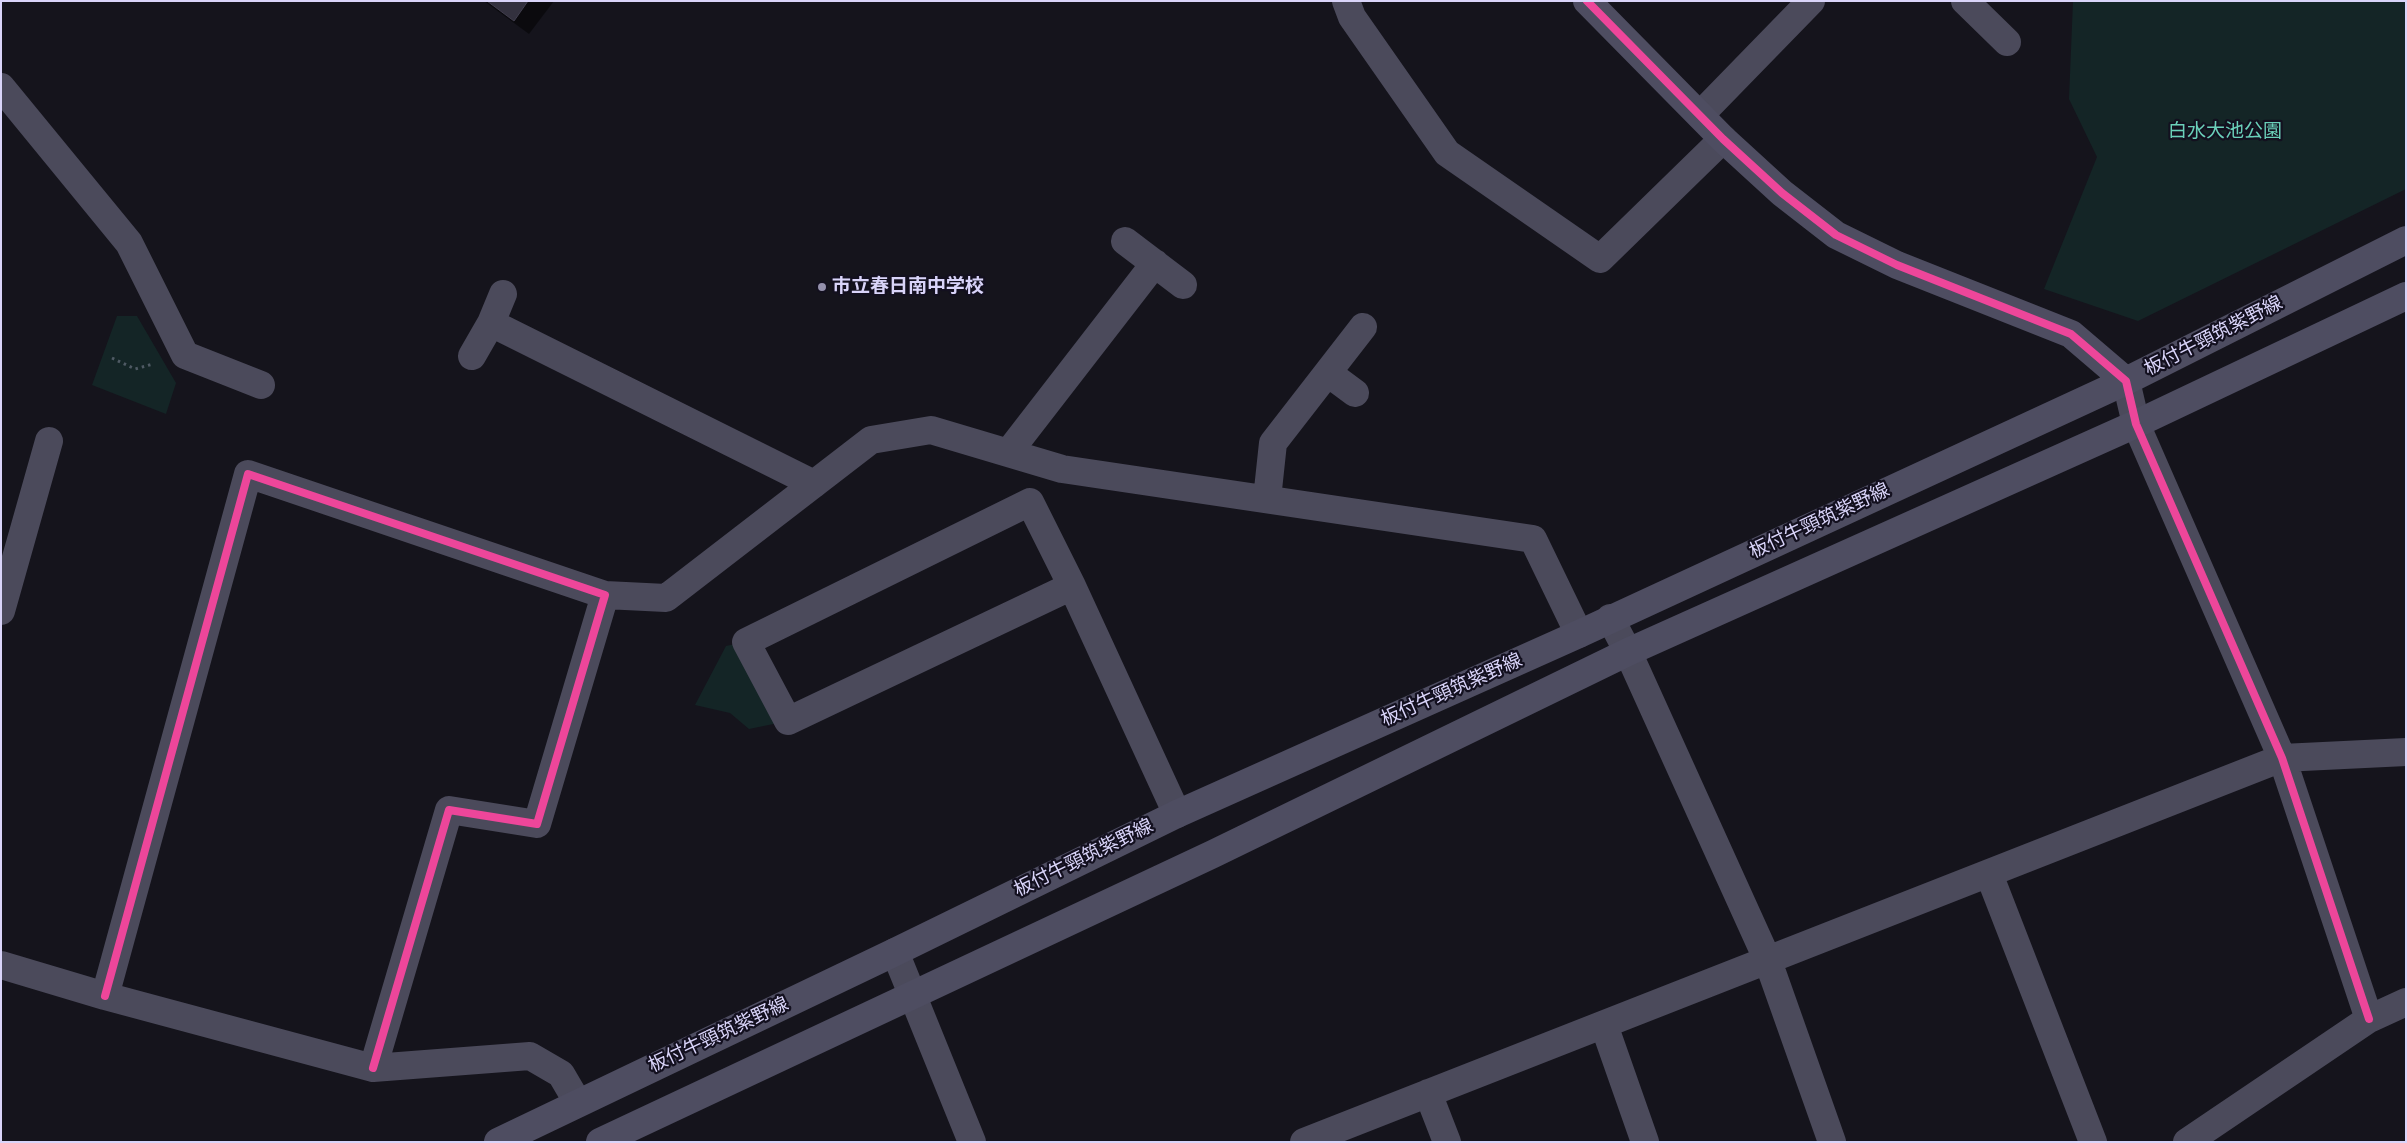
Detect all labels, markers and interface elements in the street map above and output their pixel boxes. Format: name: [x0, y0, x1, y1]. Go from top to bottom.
park label: 白水大池公園: [2168, 121, 2282, 143]
place label: 市立春日南中学校: [832, 276, 984, 298]
marker: 市立春日南中学校: [816, 281, 828, 293]
street label: 板付牛頸筑紫野線: [2141, 292, 2287, 382]
street label: 板付牛頸筑紫野線: [1746, 480, 1894, 564]
street label: 板付牛頸筑紫野線: [1378, 650, 1526, 732]
street label: 板付牛頸筑紫野線: [1011, 815, 1157, 903]
street label: 板付牛頸筑紫野線: [645, 994, 793, 1078]

